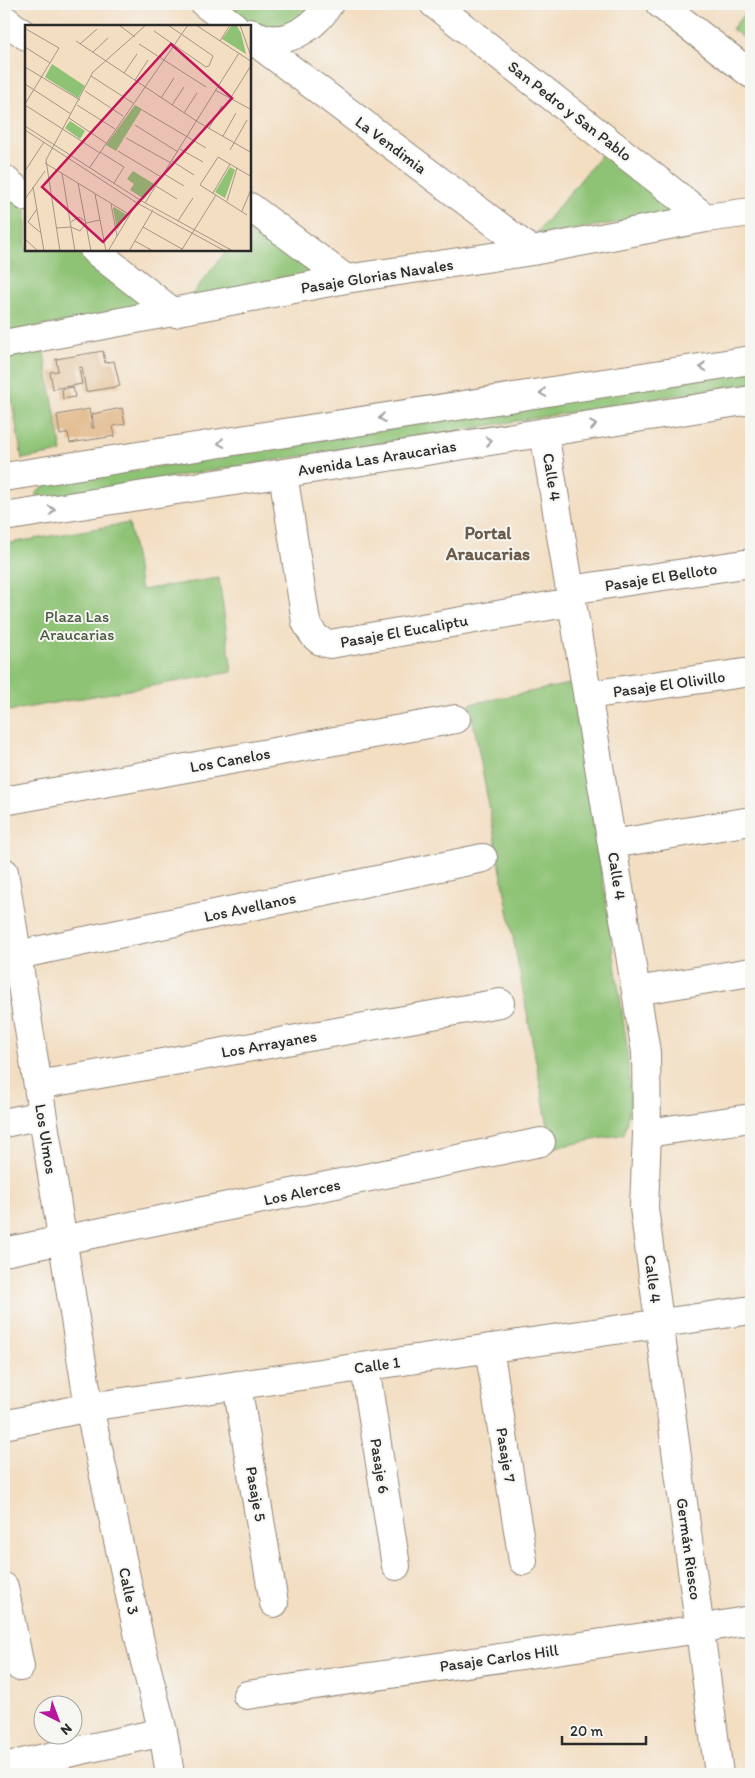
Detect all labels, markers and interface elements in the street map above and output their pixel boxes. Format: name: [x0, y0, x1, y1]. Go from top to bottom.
inset map: [25, 25, 251, 251]
street label: San Pedro y San Pablo: [504, 57, 636, 165]
street label: La Vendimia: [352, 112, 430, 178]
street label: Pasaje Glorias Navales: [299, 255, 455, 297]
one-way arrow: [699, 362, 707, 372]
one-way arrow: [538, 387, 546, 398]
one-way arrow: [378, 412, 386, 423]
one-way arrow: [588, 420, 597, 430]
street label: Avenida Las Araucarias: [296, 436, 458, 480]
one-way arrow: [485, 436, 493, 446]
one-way arrow: [217, 437, 225, 448]
street label: Calle 4: [539, 452, 565, 503]
one-way arrow: [48, 505, 56, 515]
district label: Portal Araucarias: [445, 522, 530, 565]
street label: Pasaje El Belloto: [603, 559, 719, 595]
park label: Plaza Las Araucarias: [40, 607, 114, 644]
street label: Pasaje El Eucaliptu: [339, 610, 469, 652]
street label: Pasaje El Olivillo: [612, 667, 726, 701]
street label: Los Canelos: [188, 744, 272, 776]
street label: Calle 4: [604, 851, 630, 902]
street label: Los Avellanos: [202, 888, 298, 926]
street label: Los Arrayanes: [220, 1026, 318, 1062]
street label: Los Ulmos: [31, 1103, 61, 1175]
street label: Los Alerces: [262, 1175, 342, 1209]
street label: Calle 4: [641, 1254, 665, 1305]
street label: Calle 1: [353, 1352, 402, 1378]
street label: Pasaje 7: [492, 1426, 520, 1484]
street label: Pasaje 6: [366, 1437, 394, 1495]
street label: Pasaje 5: [242, 1465, 270, 1523]
street label: Germán Riesco: [672, 1497, 706, 1601]
street label: Calle 3: [115, 1566, 143, 1617]
street label: Pasaje Carlos Hill: [438, 1640, 560, 1676]
north arrow: [32, 1696, 82, 1746]
scale bar: [562, 1713, 646, 1745]
text: N: [57, 1720, 76, 1739]
text: 20 m: [570, 1722, 604, 1740]

